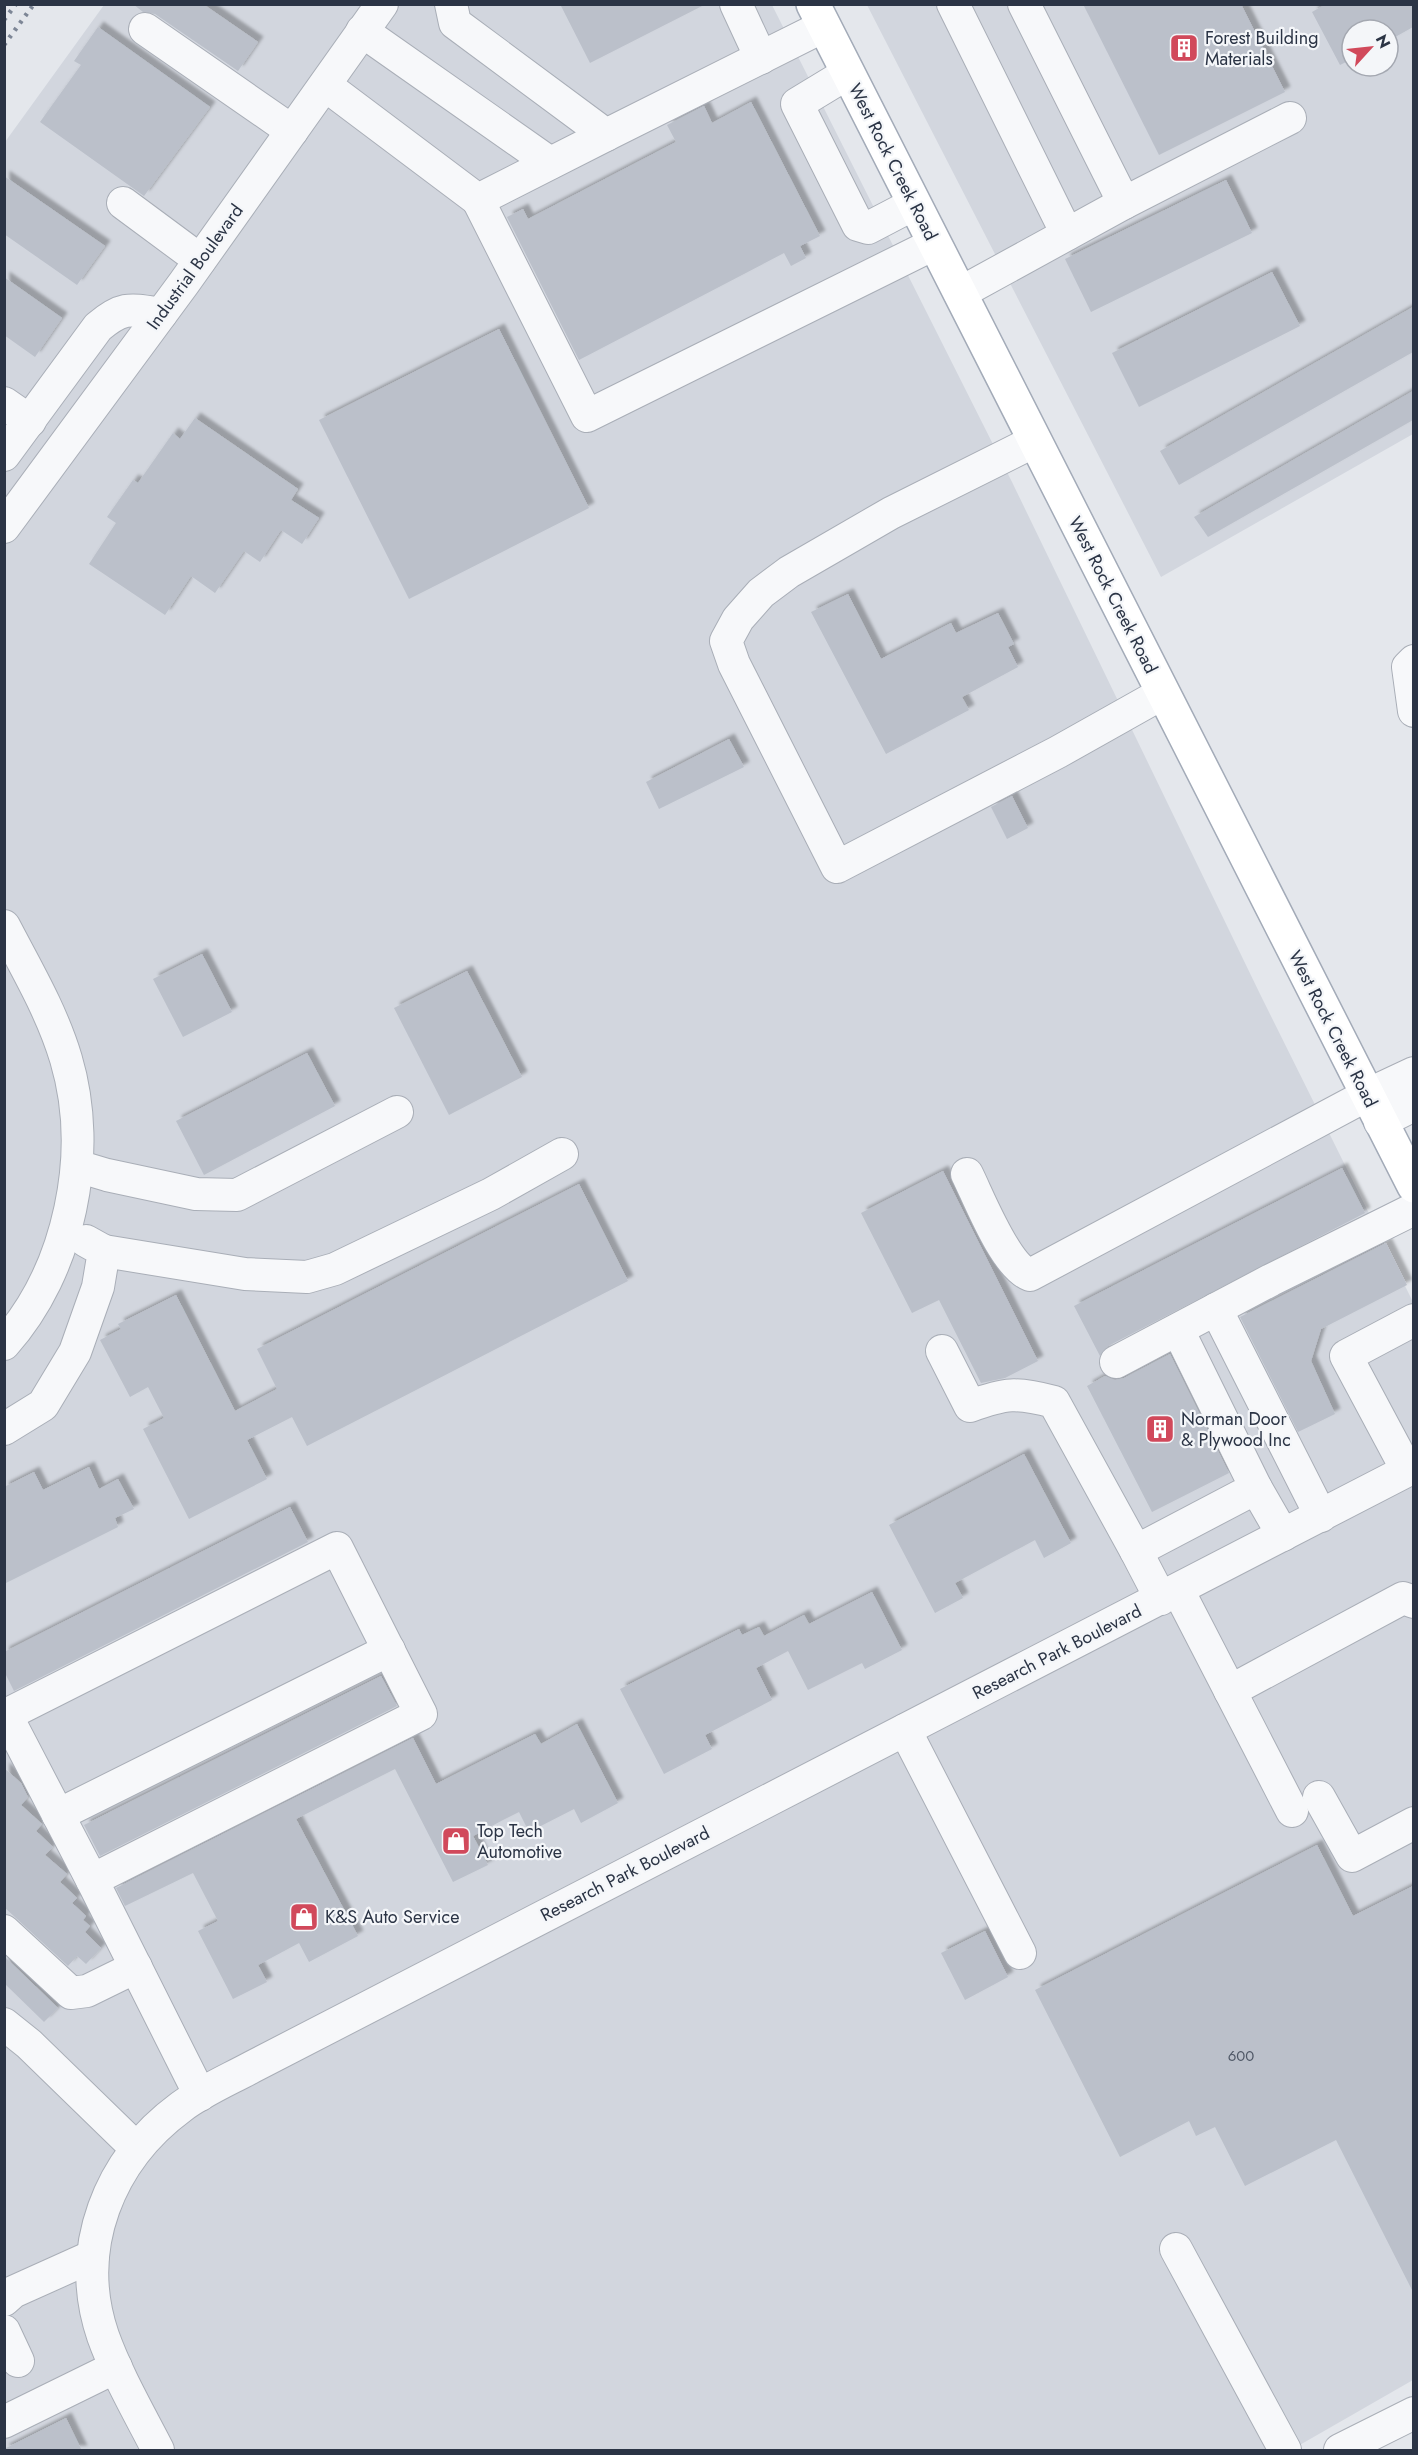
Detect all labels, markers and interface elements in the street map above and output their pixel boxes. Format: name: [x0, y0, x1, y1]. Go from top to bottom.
north arrow: [1340, 18, 1400, 78]
place label: Forest Building Materials: [1205, 25, 1318, 72]
text: N: [1370, 31, 1396, 52]
building icon: Forest Building Materials: [1168, 32, 1200, 64]
street label: West Rock Creek Road: [842, 79, 944, 245]
street label: Industrial Boulevard: [140, 199, 250, 335]
street label: West Rock Creek Road: [1062, 512, 1164, 678]
street label: West Rock Creek Road: [1282, 946, 1384, 1112]
place label: Norman Door & Plywood Inc: [1181, 1406, 1291, 1453]
building icon: Norman Door & Plywood Inc: [1144, 1413, 1176, 1445]
street label: Research Park Boulevard: [968, 1598, 1146, 1706]
place label: Top Tech Automotive: [477, 1818, 562, 1865]
street label: Research Park Boulevard: [536, 1820, 714, 1928]
shop icon: Top Tech Automotive: [440, 1825, 472, 1857]
shop icon: K&S Auto Service: [288, 1901, 320, 1933]
place label: K&S Auto Service: [325, 1904, 459, 1930]
house number: 600: [1228, 2045, 1254, 2067]

